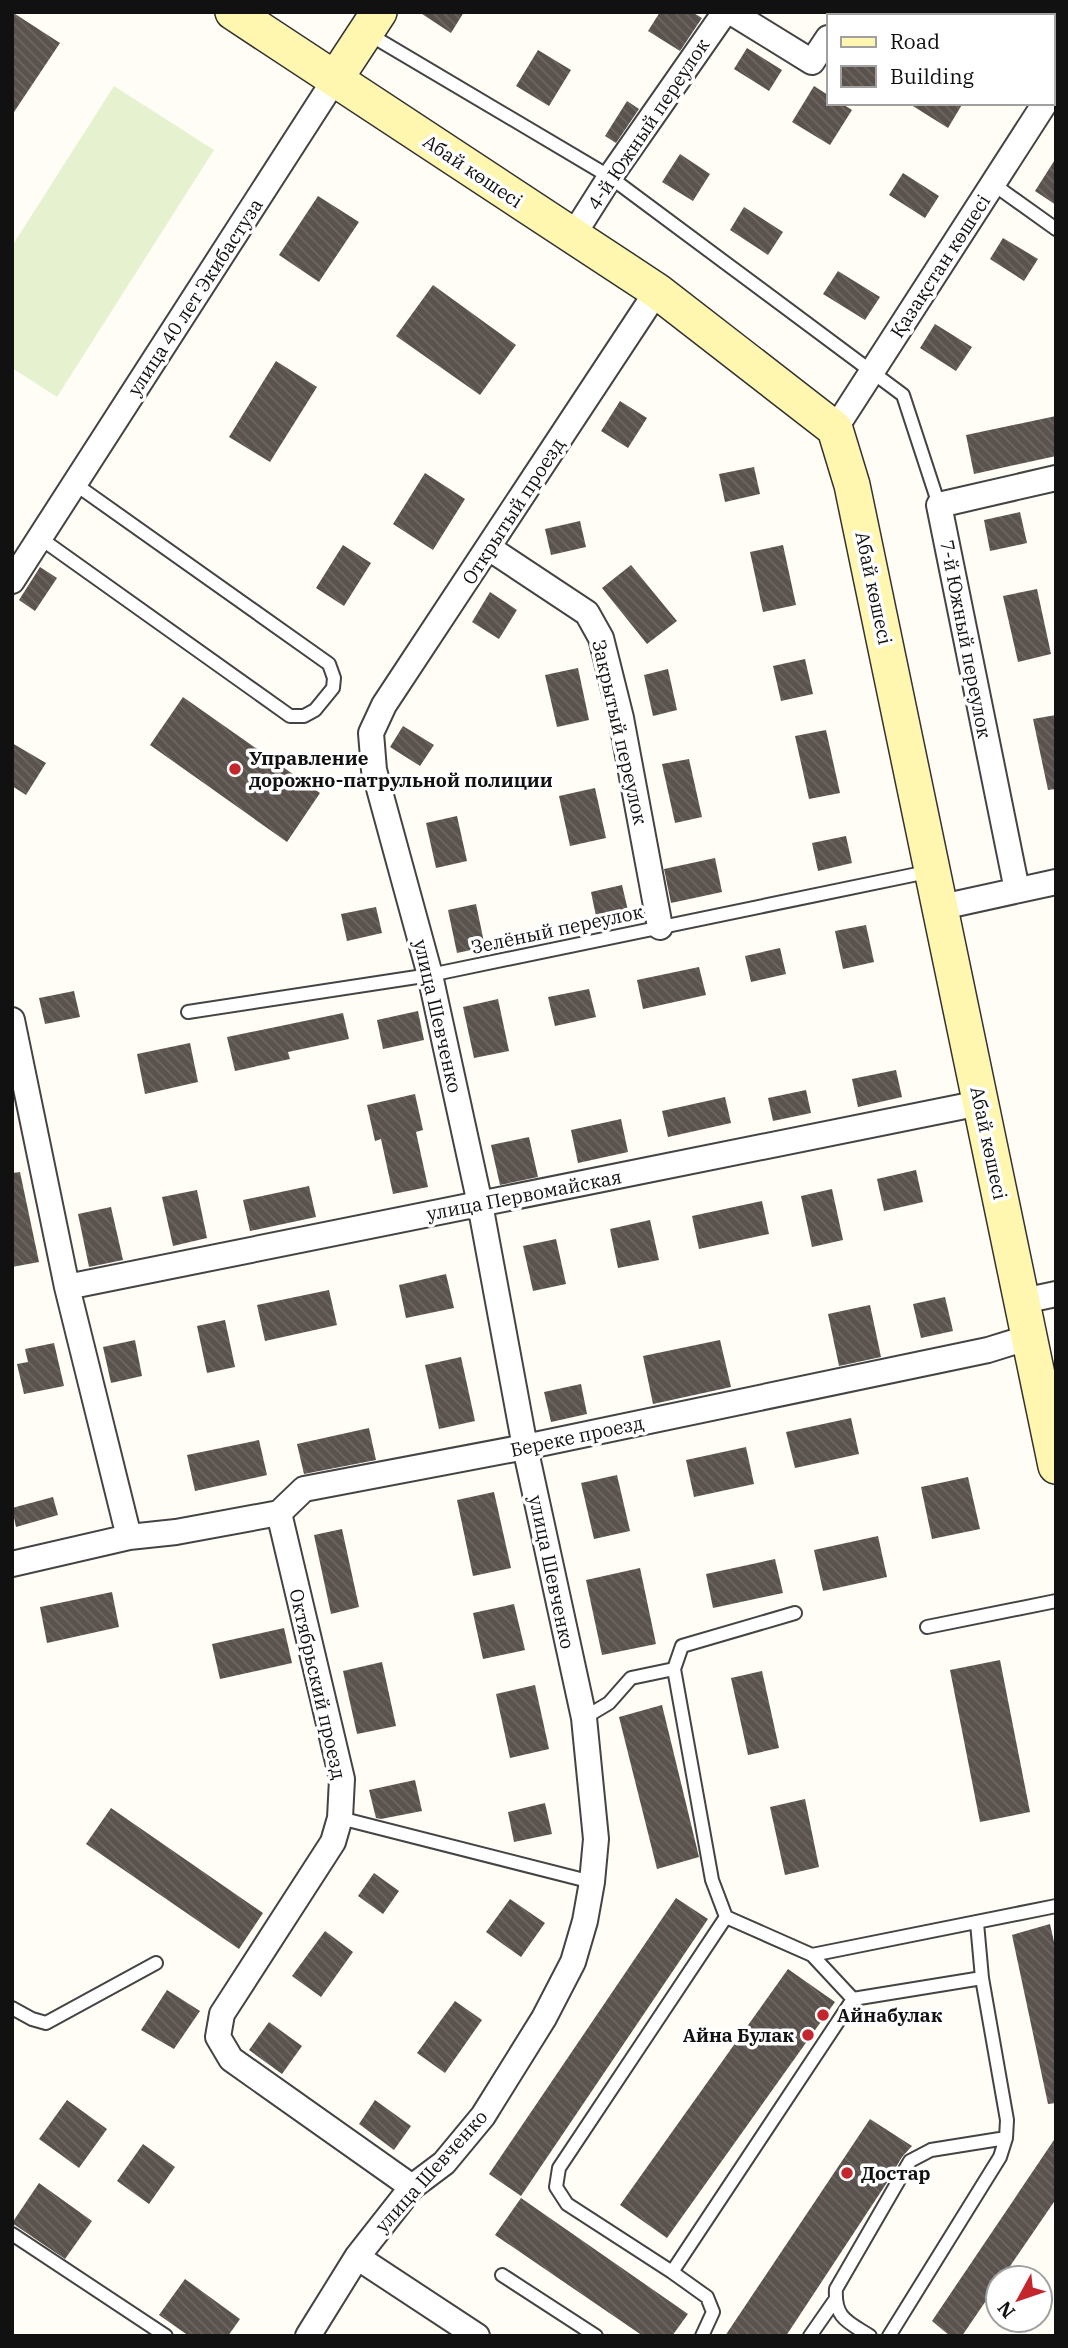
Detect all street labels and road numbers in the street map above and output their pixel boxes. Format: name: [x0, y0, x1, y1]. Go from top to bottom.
street label: 4-й Южный переулок: [582, 34, 714, 214]
street label: Абай көшесі: [419, 129, 527, 213]
street label: Қазақстан көшесі: [885, 190, 995, 342]
street label: улица 40 лет Экибастуза: [122, 194, 268, 400]
street label: Открытый проезд: [457, 433, 569, 589]
street label: Абай көшесі: [850, 529, 898, 647]
street label: 7-й Южный переулок: [935, 538, 997, 740]
street label: Закрытый переулок: [587, 637, 653, 827]
street label: Зелёный переулок: [469, 899, 645, 959]
street label: улица Шевченко: [409, 937, 467, 1095]
street label: Абай көшесі: [965, 1084, 1013, 1202]
street label: улица Первомайская: [424, 1164, 624, 1226]
street label: Береке проезд: [508, 1410, 646, 1462]
street label: улица Шевченко: [524, 1493, 580, 1651]
street label: Октябрьский проезд: [284, 1586, 352, 1782]
street label: улица Шевченко: [370, 2105, 492, 2237]

